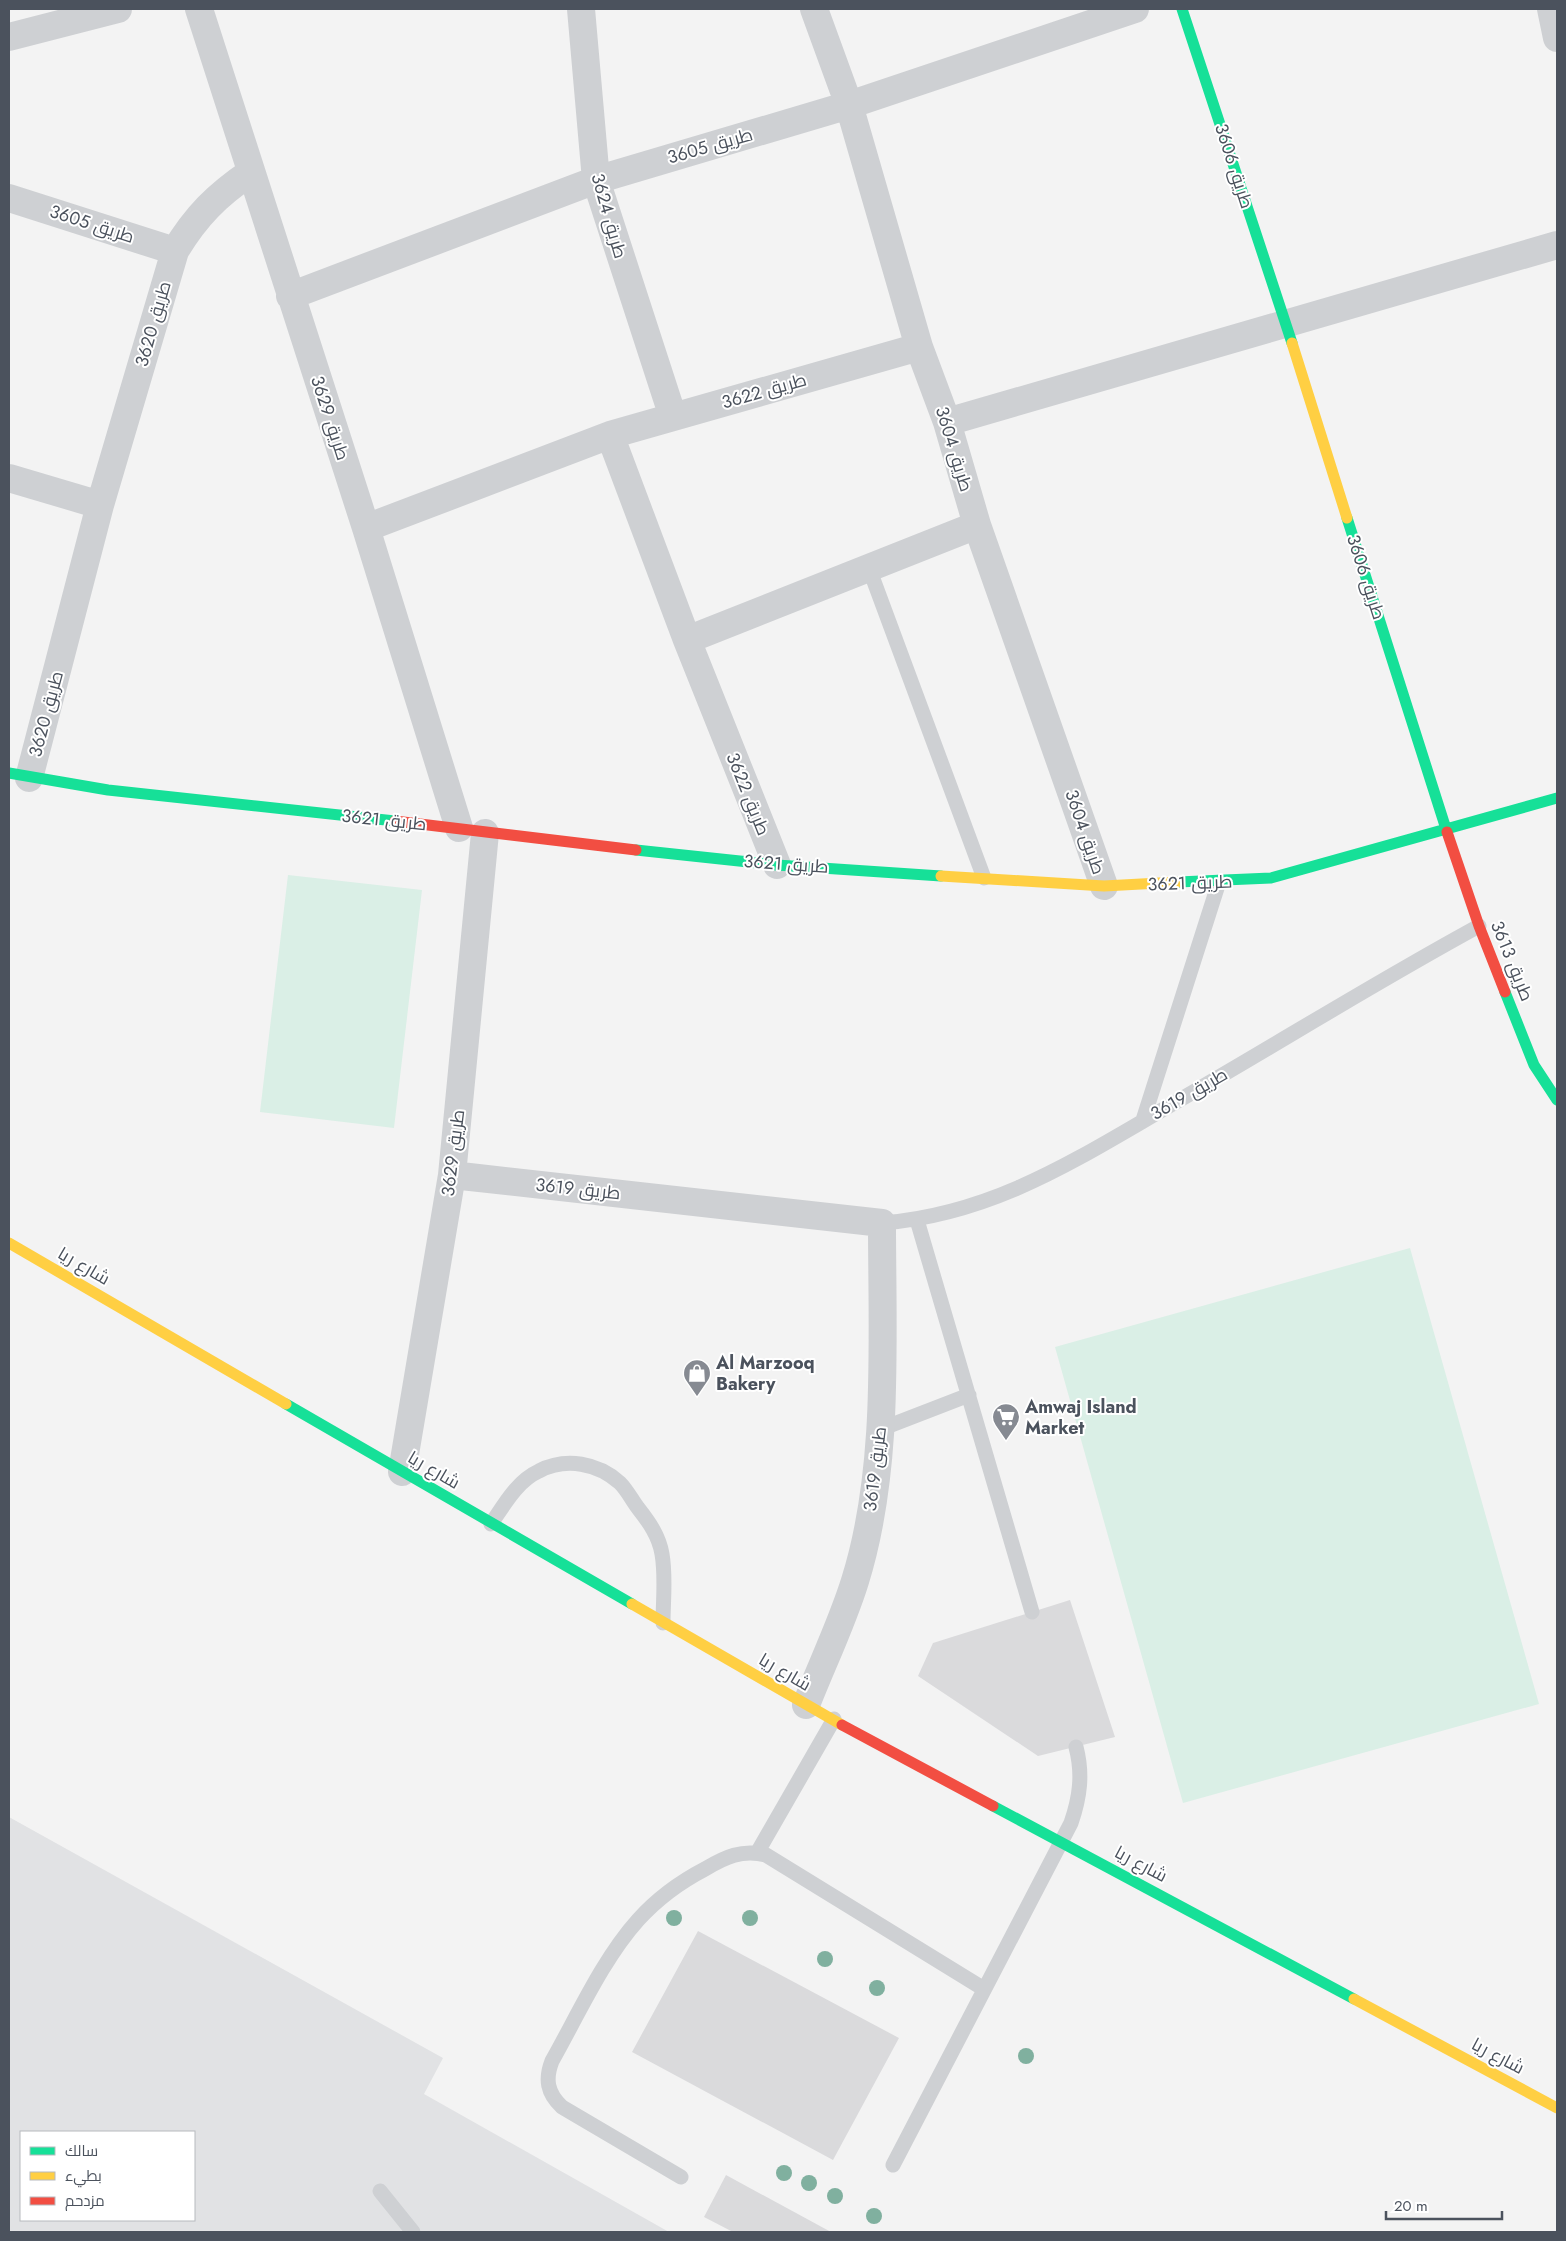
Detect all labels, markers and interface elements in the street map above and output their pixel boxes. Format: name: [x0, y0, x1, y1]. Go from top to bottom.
street label: طريق 3606: [1208, 120, 1260, 212]
street label: طريق 3605: [664, 121, 756, 171]
street label: طريق 3624: [584, 170, 634, 262]
street label: طريق 3605: [46, 198, 138, 250]
street label: طريق 3620: [128, 278, 178, 370]
street label: طريق 3622: [718, 366, 810, 416]
street label: طريق 3629: [304, 372, 356, 464]
street label: طريق 3604: [929, 403, 979, 495]
street label: طريق 3606: [1340, 531, 1392, 623]
street label: طريق 3620: [22, 668, 70, 760]
street label: طريق 3622: [720, 749, 776, 839]
street label: طريق 3604: [1058, 786, 1112, 878]
street label: طريق 3621: [340, 803, 428, 837]
street label: طريق 3621: [743, 848, 829, 880]
street label: طريق 3621: [1147, 869, 1233, 897]
street label: طريق 3613: [1484, 917, 1540, 1005]
street label: طريق 3619: [1146, 1061, 1232, 1127]
street label: طريق 3629: [435, 1108, 471, 1198]
street label: طريق 3619: [534, 1172, 622, 1206]
street label: شارع ريا: [53, 1241, 115, 1291]
place label: Al Marzooq Bakery: [715, 1350, 815, 1397]
shop icon: Al Marzooq Bakery: [682, 1358, 712, 1397]
place label: Amwaj Island Market: [1024, 1394, 1137, 1441]
supermarket icon: Amwaj Island Market: [991, 1402, 1021, 1441]
street label: طريق 3619: [857, 1425, 893, 1513]
street label: شارع ريا: [403, 1445, 465, 1495]
street label: شارع ريا: [754, 1647, 816, 1697]
street label: شارع ريا: [1110, 1839, 1172, 1889]
street label: شارع ريا: [1467, 2031, 1529, 2081]
legend: [20, 2131, 195, 2221]
text: سالك: [65, 2140, 98, 2162]
text: بطيء: [65, 2165, 102, 2188]
scale bar: [1386, 2188, 1502, 2220]
text: مزدحم: [65, 2190, 105, 2212]
text: 20 m: [1394, 2195, 1428, 2217]

